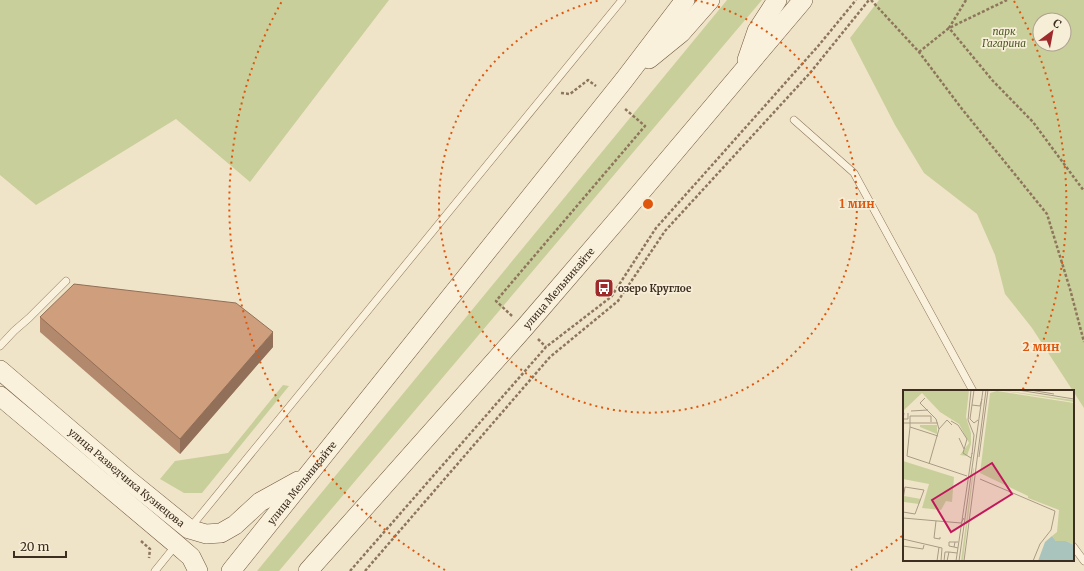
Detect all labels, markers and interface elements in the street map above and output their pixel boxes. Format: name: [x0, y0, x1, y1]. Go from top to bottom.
north arrow: [1032, 12, 1072, 52]
text: С: [1050, 16, 1064, 31]
park label: парк Гагарина: [982, 25, 1026, 50]
text: 1 мин: [839, 196, 875, 211]
centre of rings: [641, 197, 655, 211]
street label: улица Мельникайте: [520, 245, 598, 332]
bus stop icon: озеро Круглое: [593, 277, 615, 299]
place label: озеро Круглое: [618, 282, 692, 295]
text: 2 мин: [1023, 339, 1060, 354]
inset map: [903, 390, 1074, 561]
street label: улица Разведчика Кузнецова: [66, 425, 188, 530]
street label: улица Мельникайте: [265, 439, 339, 527]
scale bar: [14, 533, 66, 559]
text: 20 m: [20, 539, 49, 554]

